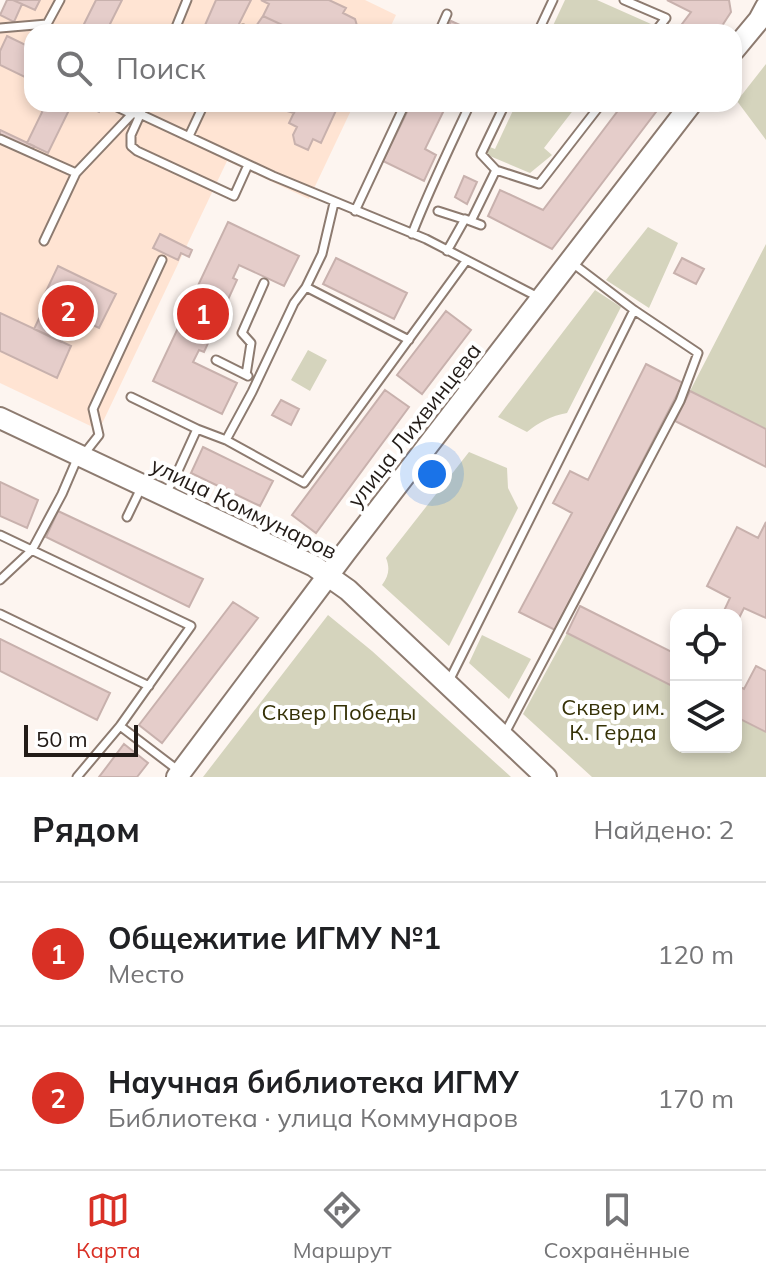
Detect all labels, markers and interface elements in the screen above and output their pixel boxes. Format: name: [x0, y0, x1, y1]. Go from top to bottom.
search box: [24, 24, 742, 112]
icon: search: [52, 46, 96, 90]
text: Поиск: [116, 49, 206, 87]
pin: 2: [42, 281, 94, 341]
pin: 1: [177, 284, 229, 344]
street label: улица Лихвинцева: [341, 337, 487, 513]
street label: улица Коммунаров: [146, 451, 342, 565]
your location: [412, 454, 452, 494]
map controls: [670, 609, 742, 753]
button: locate: [670, 609, 742, 681]
button: layers: [670, 681, 742, 753]
park label: Сквер им. К. Герда: [561, 693, 665, 746]
park label: Сквер Победы: [262, 698, 416, 726]
scale bar: [24, 721, 138, 757]
text: 50 m: [36, 725, 87, 753]
text: Рядом: [32, 808, 140, 851]
text: Найдено: 2: [594, 813, 734, 846]
text: Общежитие ИГМУ №1: [108, 919, 441, 957]
text: 1: [50, 938, 66, 971]
text: 120 m: [658, 938, 734, 971]
text: Место: [108, 957, 185, 990]
text: Научная библиотека ИГМУ: [108, 1063, 519, 1101]
text: 2: [50, 1082, 66, 1115]
text: 170 m: [658, 1082, 734, 1115]
text: Библиотека · улица Коммунаров: [108, 1101, 518, 1134]
tab: Карта: [76, 1188, 141, 1264]
tab: Маршрут: [293, 1188, 392, 1264]
tab: Сохранённые: [544, 1188, 690, 1264]

